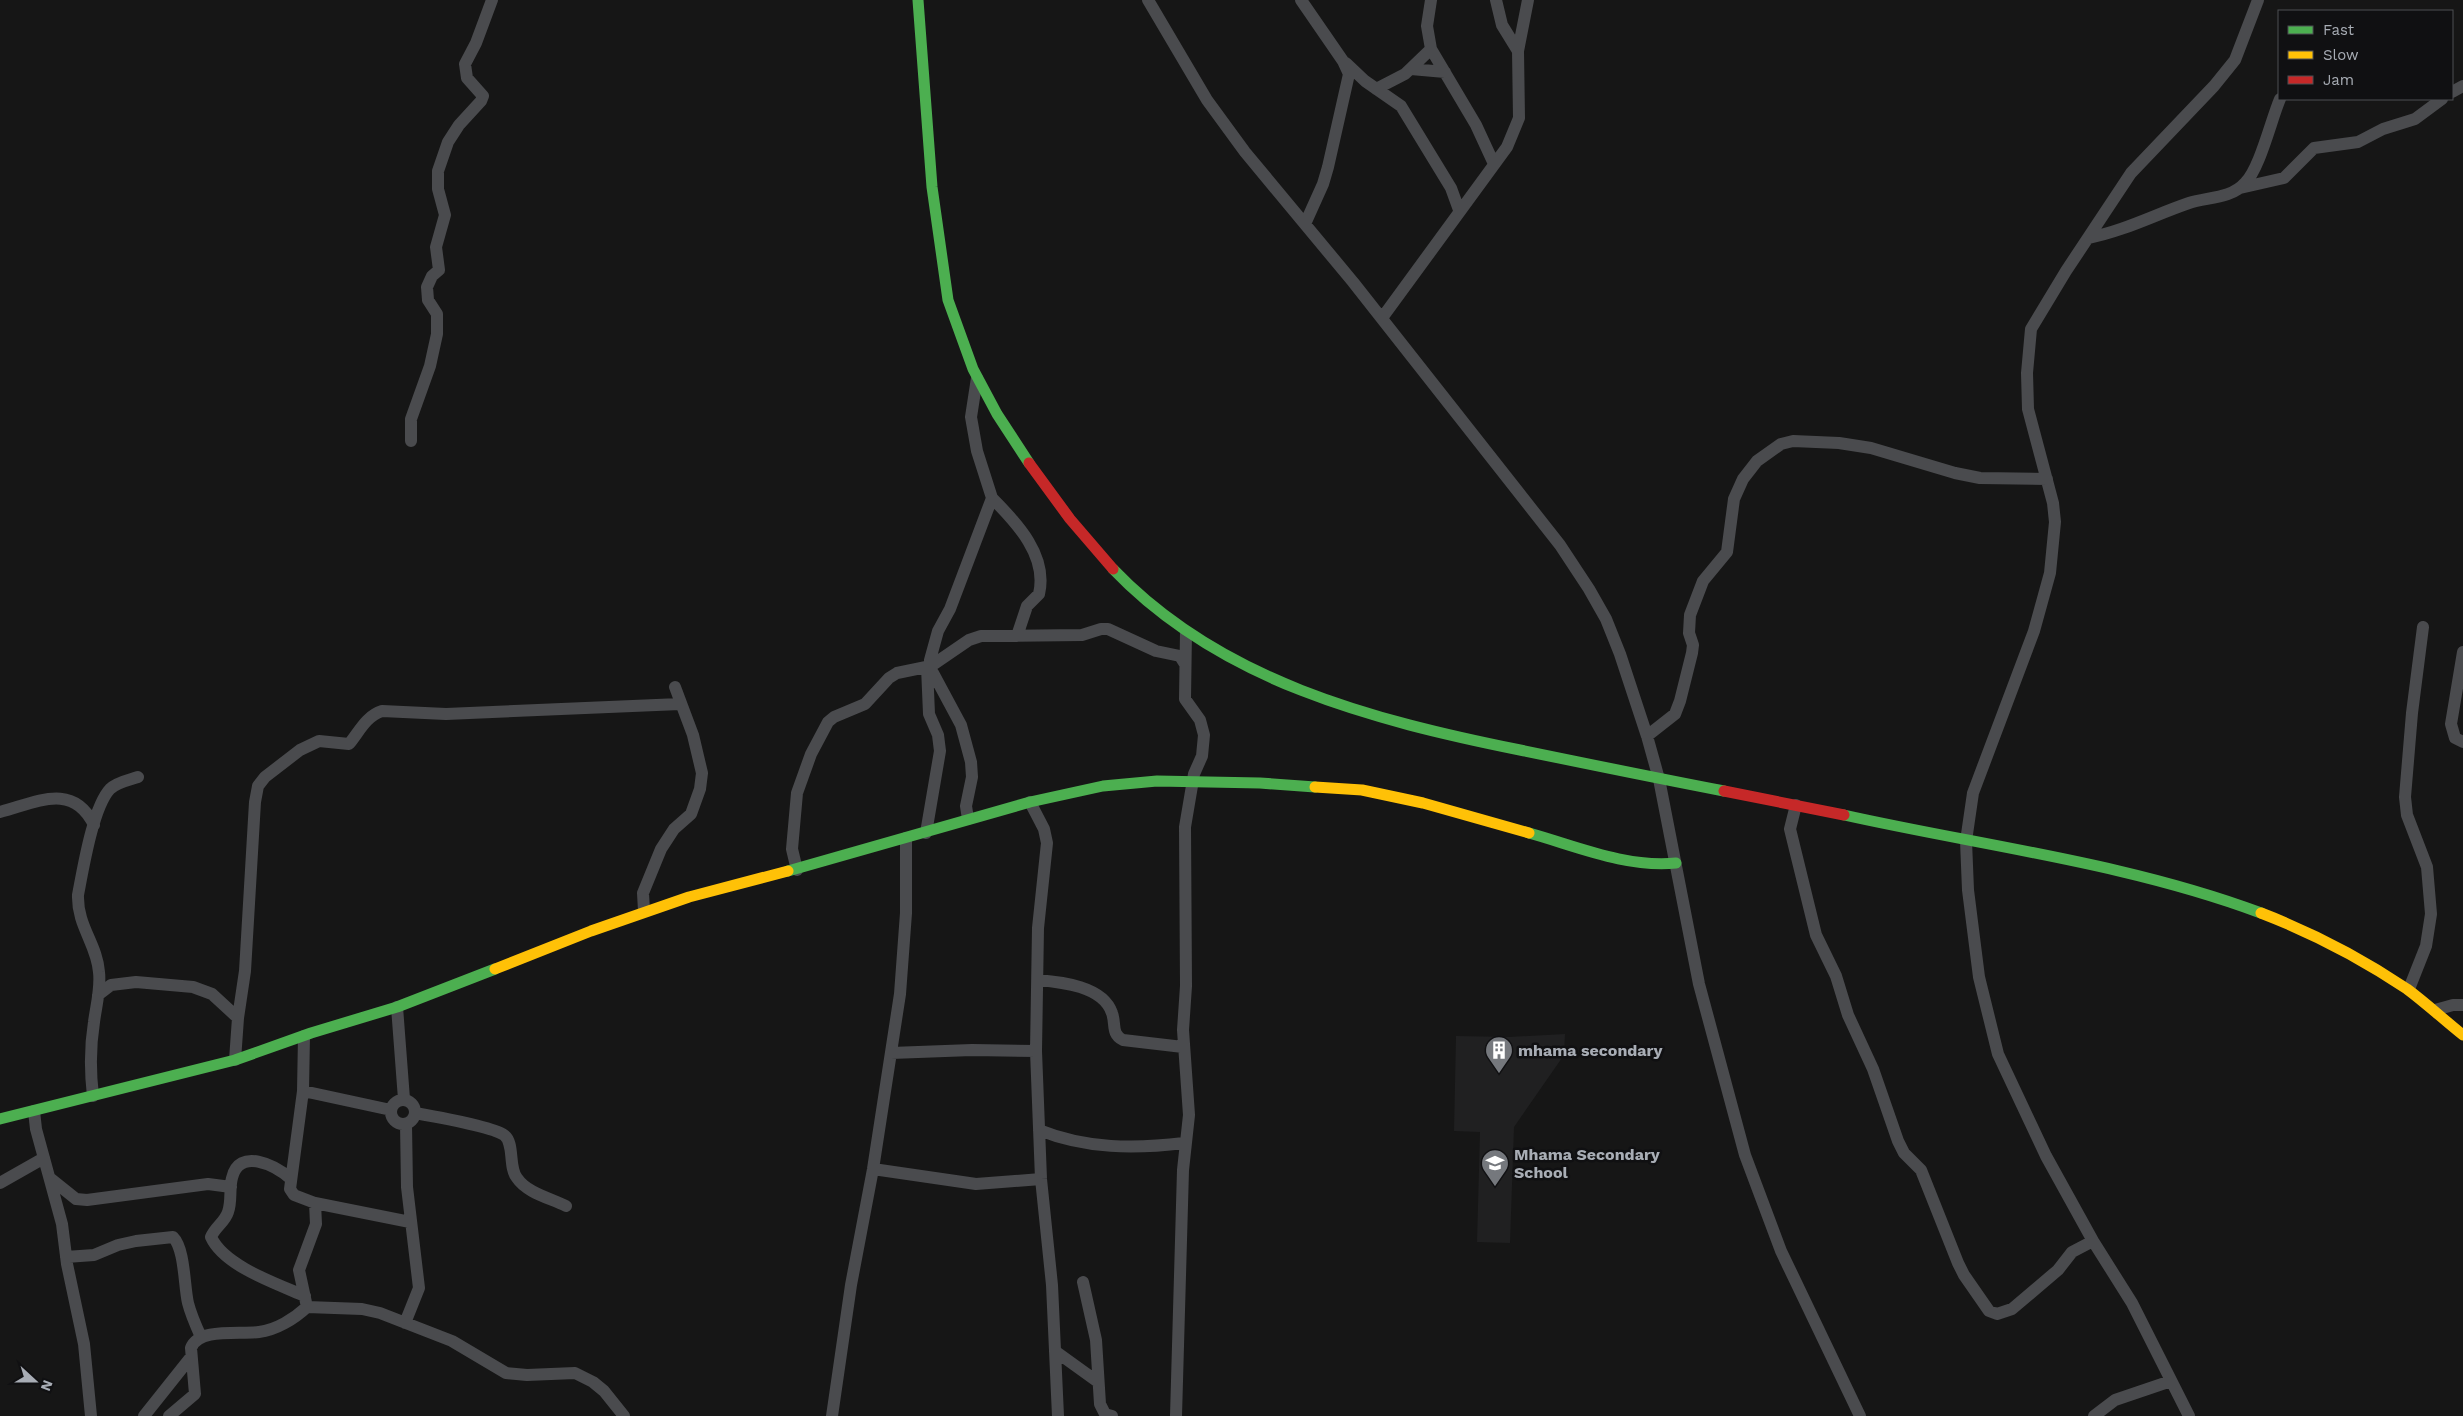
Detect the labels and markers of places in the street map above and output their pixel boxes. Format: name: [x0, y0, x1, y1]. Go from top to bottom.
building icon: mhama secondary: [1484, 1035, 1514, 1074]
place label: mhama secondary: [1518, 1041, 1663, 1060]
place label: Mhama Secondary School: [1514, 1145, 1661, 1182]
school or university icon: Mhama Secondary School: [1480, 1148, 1510, 1187]

